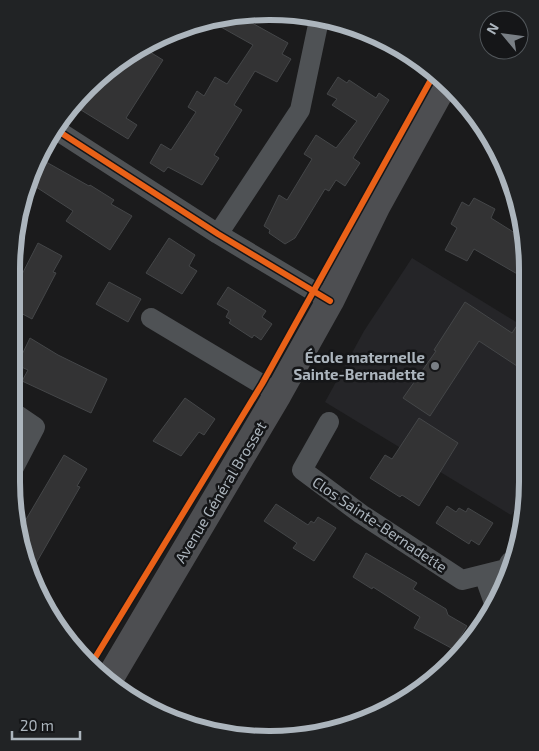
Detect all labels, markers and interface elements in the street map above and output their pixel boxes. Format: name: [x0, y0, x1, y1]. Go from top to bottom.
north arrow: [479, 10, 529, 60]
text: N: [482, 20, 502, 37]
place label: École maternelle Sainte-Bernadette: [293, 347, 425, 383]
marker: École maternelle Sainte-Bernadette: [429, 360, 441, 372]
street label: Avenue Général Brosset: [171, 418, 270, 566]
street label: Clos Sainte-Bernadette: [309, 472, 451, 576]
scale bar: [12, 708, 80, 740]
text: 20 m: [20, 716, 54, 734]

